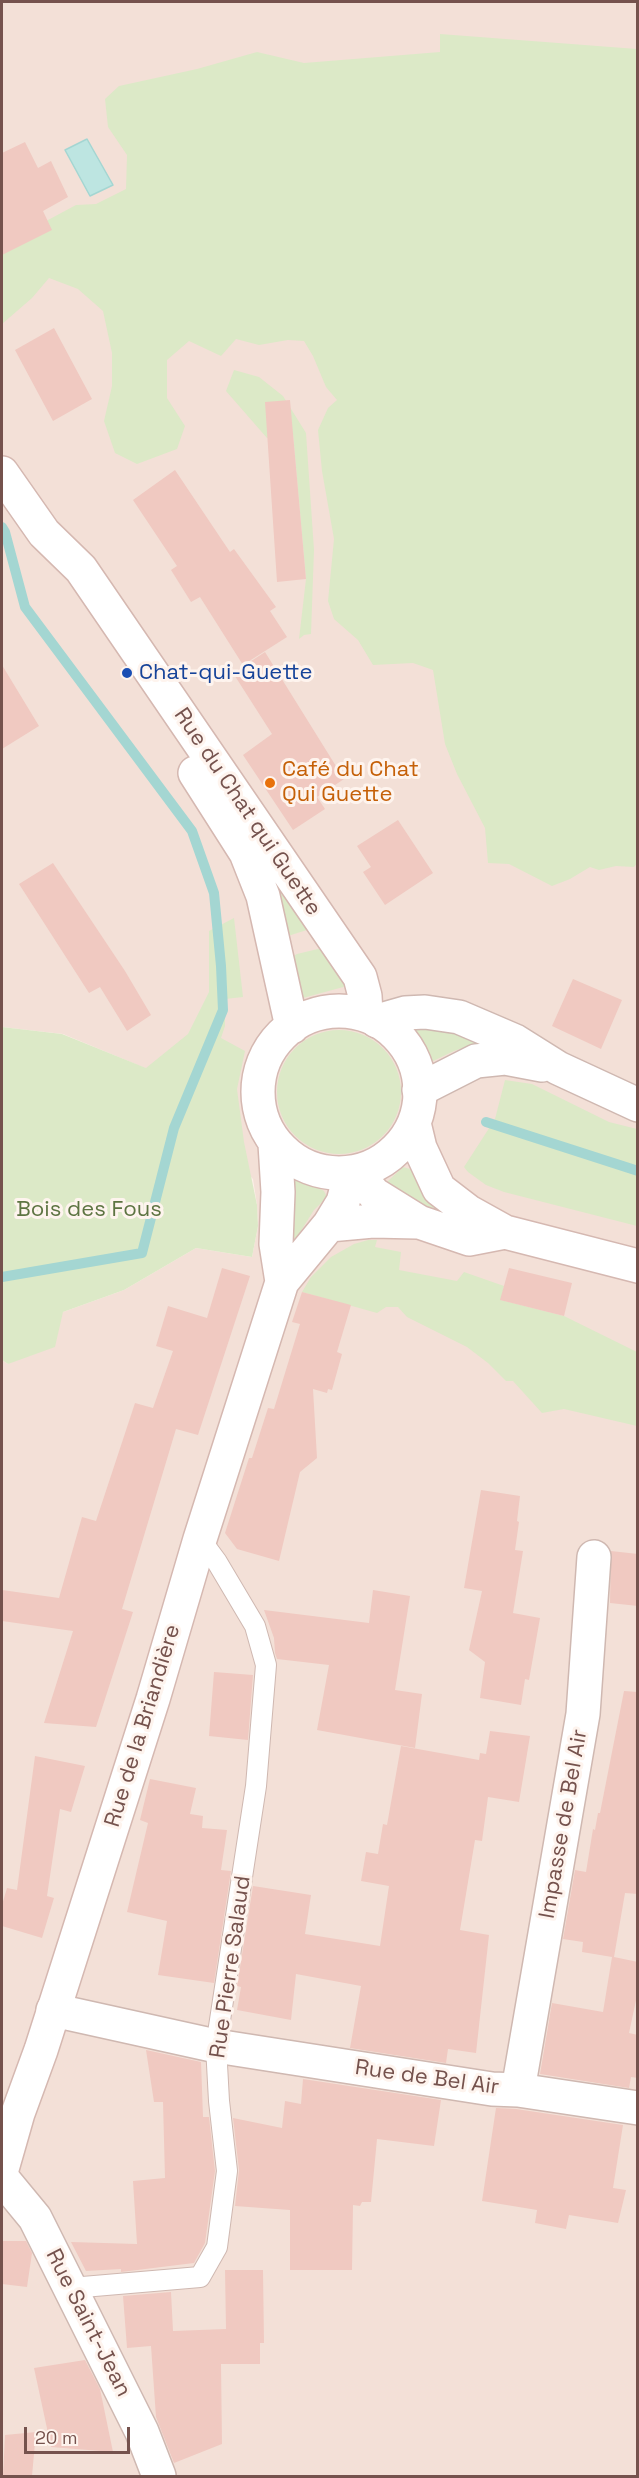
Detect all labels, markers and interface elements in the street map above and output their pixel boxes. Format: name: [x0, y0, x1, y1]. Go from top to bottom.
place label: Chat-qui-Guette: [139, 660, 313, 686]
marker: Chat-qui-Guette: [120, 666, 134, 680]
street label: Rue du Chat qui Guette: [168, 703, 326, 921]
place label: Café du Chat Qui Guette: [282, 757, 419, 808]
marker: Café du Chat Qui Guette: [263, 776, 277, 790]
park label: Bois des Fous: [16, 1197, 162, 1223]
street label: Rue de la Briandière: [100, 1622, 186, 1830]
street label: Impasse de Bel Air: [534, 1727, 594, 1921]
street label: Rue Pierre Salaud: [205, 1874, 257, 2060]
street label: Rue de Bel Air: [353, 2055, 501, 2101]
street label: Rue Saint-Jean: [39, 2245, 137, 2401]
scale bar: [27, 2415, 134, 2453]
text: 20 m: [35, 2426, 78, 2449]

